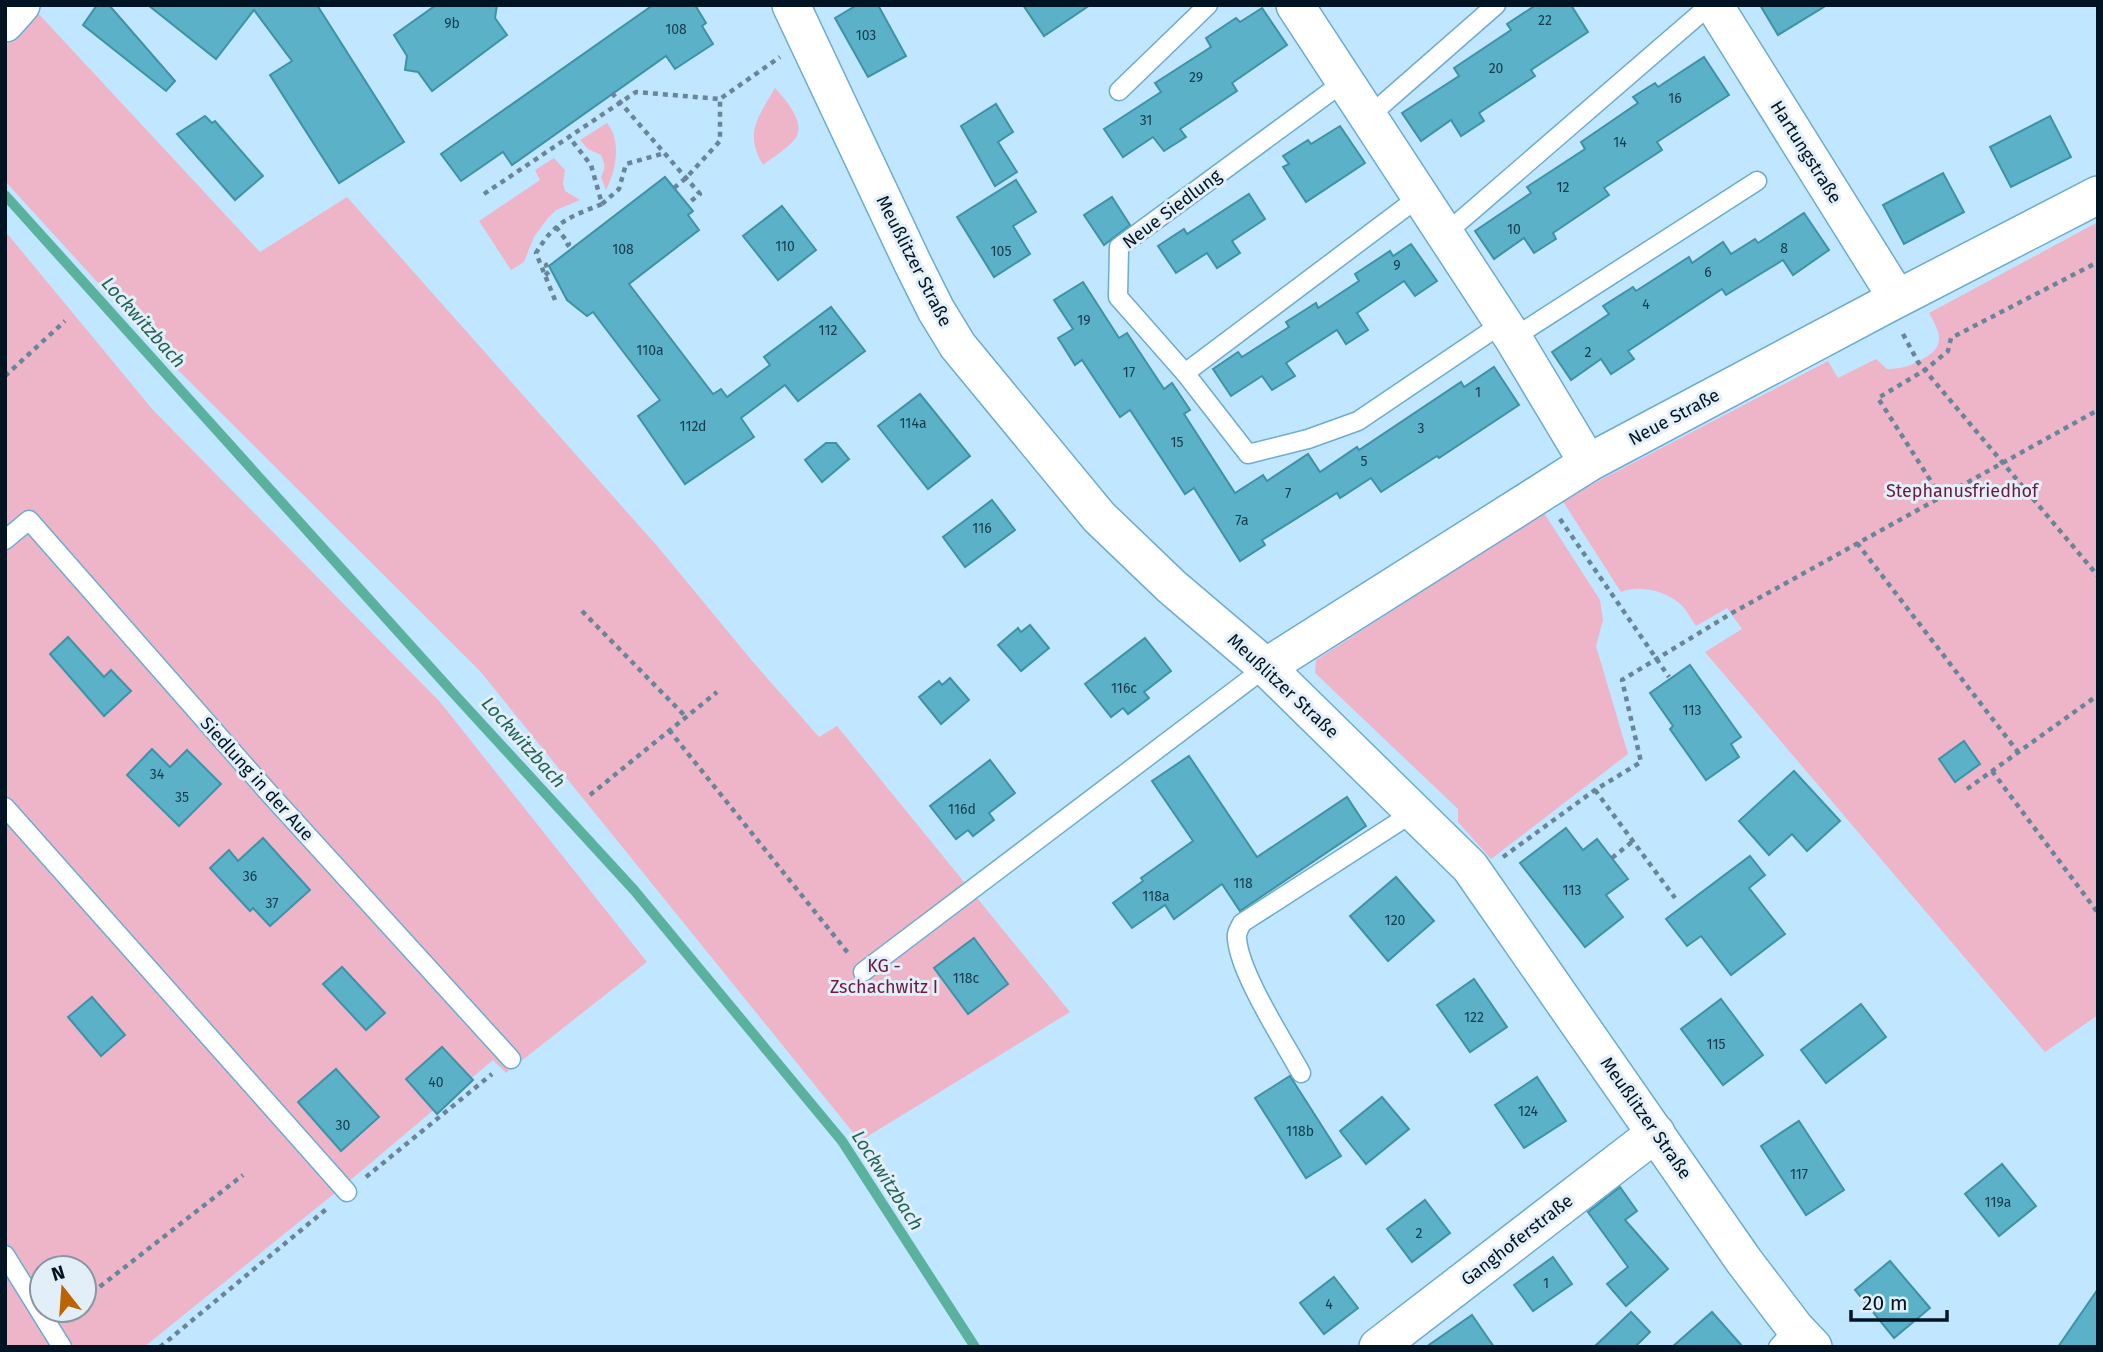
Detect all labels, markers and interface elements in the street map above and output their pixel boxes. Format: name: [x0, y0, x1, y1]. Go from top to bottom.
house number: 22: [1538, 12, 1552, 29]
house number: 9b: [444, 15, 460, 32]
house number: 108: [665, 21, 687, 38]
house number: 103: [856, 27, 876, 44]
house number: 20: [1489, 60, 1504, 77]
house number: 29: [1189, 69, 1203, 86]
house number: 16: [1668, 90, 1682, 107]
street label: Hartungstraße: [1766, 96, 1846, 208]
house number: 31: [1140, 112, 1152, 129]
house number: 14: [1613, 134, 1627, 151]
street label: Neue Siedlung: [1118, 164, 1226, 253]
house number: 12: [1557, 179, 1570, 196]
street label: Meußlitzer Straße: [872, 192, 956, 330]
house number: 10: [1507, 221, 1521, 238]
house number: 110: [775, 238, 795, 255]
house number: 8: [1780, 240, 1788, 257]
house number: 108: [612, 241, 634, 258]
house number: 105: [991, 243, 1011, 260]
house number: 9: [1393, 257, 1401, 274]
house number: 6: [1704, 264, 1712, 281]
water label: Lockwitzbach: [97, 272, 191, 373]
house number: 4: [1642, 296, 1650, 313]
house number: 19: [1077, 312, 1091, 329]
house number: 112: [819, 322, 837, 339]
house number: 110a: [636, 342, 664, 359]
house number: 2: [1585, 344, 1592, 361]
house number: 17: [1123, 364, 1135, 381]
house number: 1: [1475, 384, 1481, 401]
street label: Neue Straße: [1625, 384, 1723, 450]
house number: 114a: [900, 415, 927, 432]
house number: 112d: [680, 418, 706, 435]
house number: 3: [1418, 420, 1425, 437]
house number: 15: [1170, 434, 1184, 451]
house number: 5: [1360, 453, 1368, 470]
park label: Stephanusfriedhof: [1886, 480, 2040, 502]
house number: 7: [1285, 485, 1291, 502]
house number: 7a: [1235, 512, 1249, 529]
house number: 116: [972, 520, 992, 537]
street label: Meußlitzer Straße: [1223, 629, 1343, 743]
house number: 116c: [1111, 680, 1137, 697]
water label: Lockwitzbach: [477, 692, 571, 793]
house number: 113: [1683, 702, 1701, 719]
street label: Siedlung in der Aue: [196, 712, 318, 846]
house number: 34: [150, 766, 165, 783]
house number: 35: [175, 789, 189, 806]
house number: 116d: [948, 801, 976, 818]
house number: 36: [243, 868, 257, 885]
house number: 118: [1233, 875, 1253, 892]
house number: 113: [1563, 882, 1581, 899]
house number: 118a: [1142, 888, 1170, 905]
house number: 37: [265, 895, 279, 912]
house number: 120: [1385, 912, 1406, 929]
park label: KG - Zschachwitz I: [830, 955, 938, 998]
house number: 118c: [953, 970, 979, 987]
house number: 122: [1464, 1009, 1484, 1026]
house number: 115: [1707, 1036, 1725, 1053]
street label: Meußlitzer Straße: [1596, 1053, 1696, 1183]
house number: 40: [428, 1074, 444, 1091]
house number: 124: [1518, 1103, 1539, 1120]
house number: 30: [336, 1117, 351, 1134]
house number: 118b: [1286, 1123, 1314, 1140]
water label: Lockwitzbach: [847, 1126, 928, 1235]
house number: 117: [1790, 1166, 1808, 1183]
street label: Ganghoferstraße: [1457, 1189, 1577, 1291]
house number: 119a: [1985, 1194, 2011, 1211]
house number: 2: [1416, 1225, 1423, 1242]
north arrow: [28, 1254, 98, 1324]
text: N: [49, 1260, 68, 1286]
house number: 1: [1543, 1275, 1549, 1292]
scale bar: [1851, 1278, 1947, 1322]
text: 20 m: [1862, 1290, 1908, 1316]
house number: 4: [1325, 1296, 1333, 1313]

